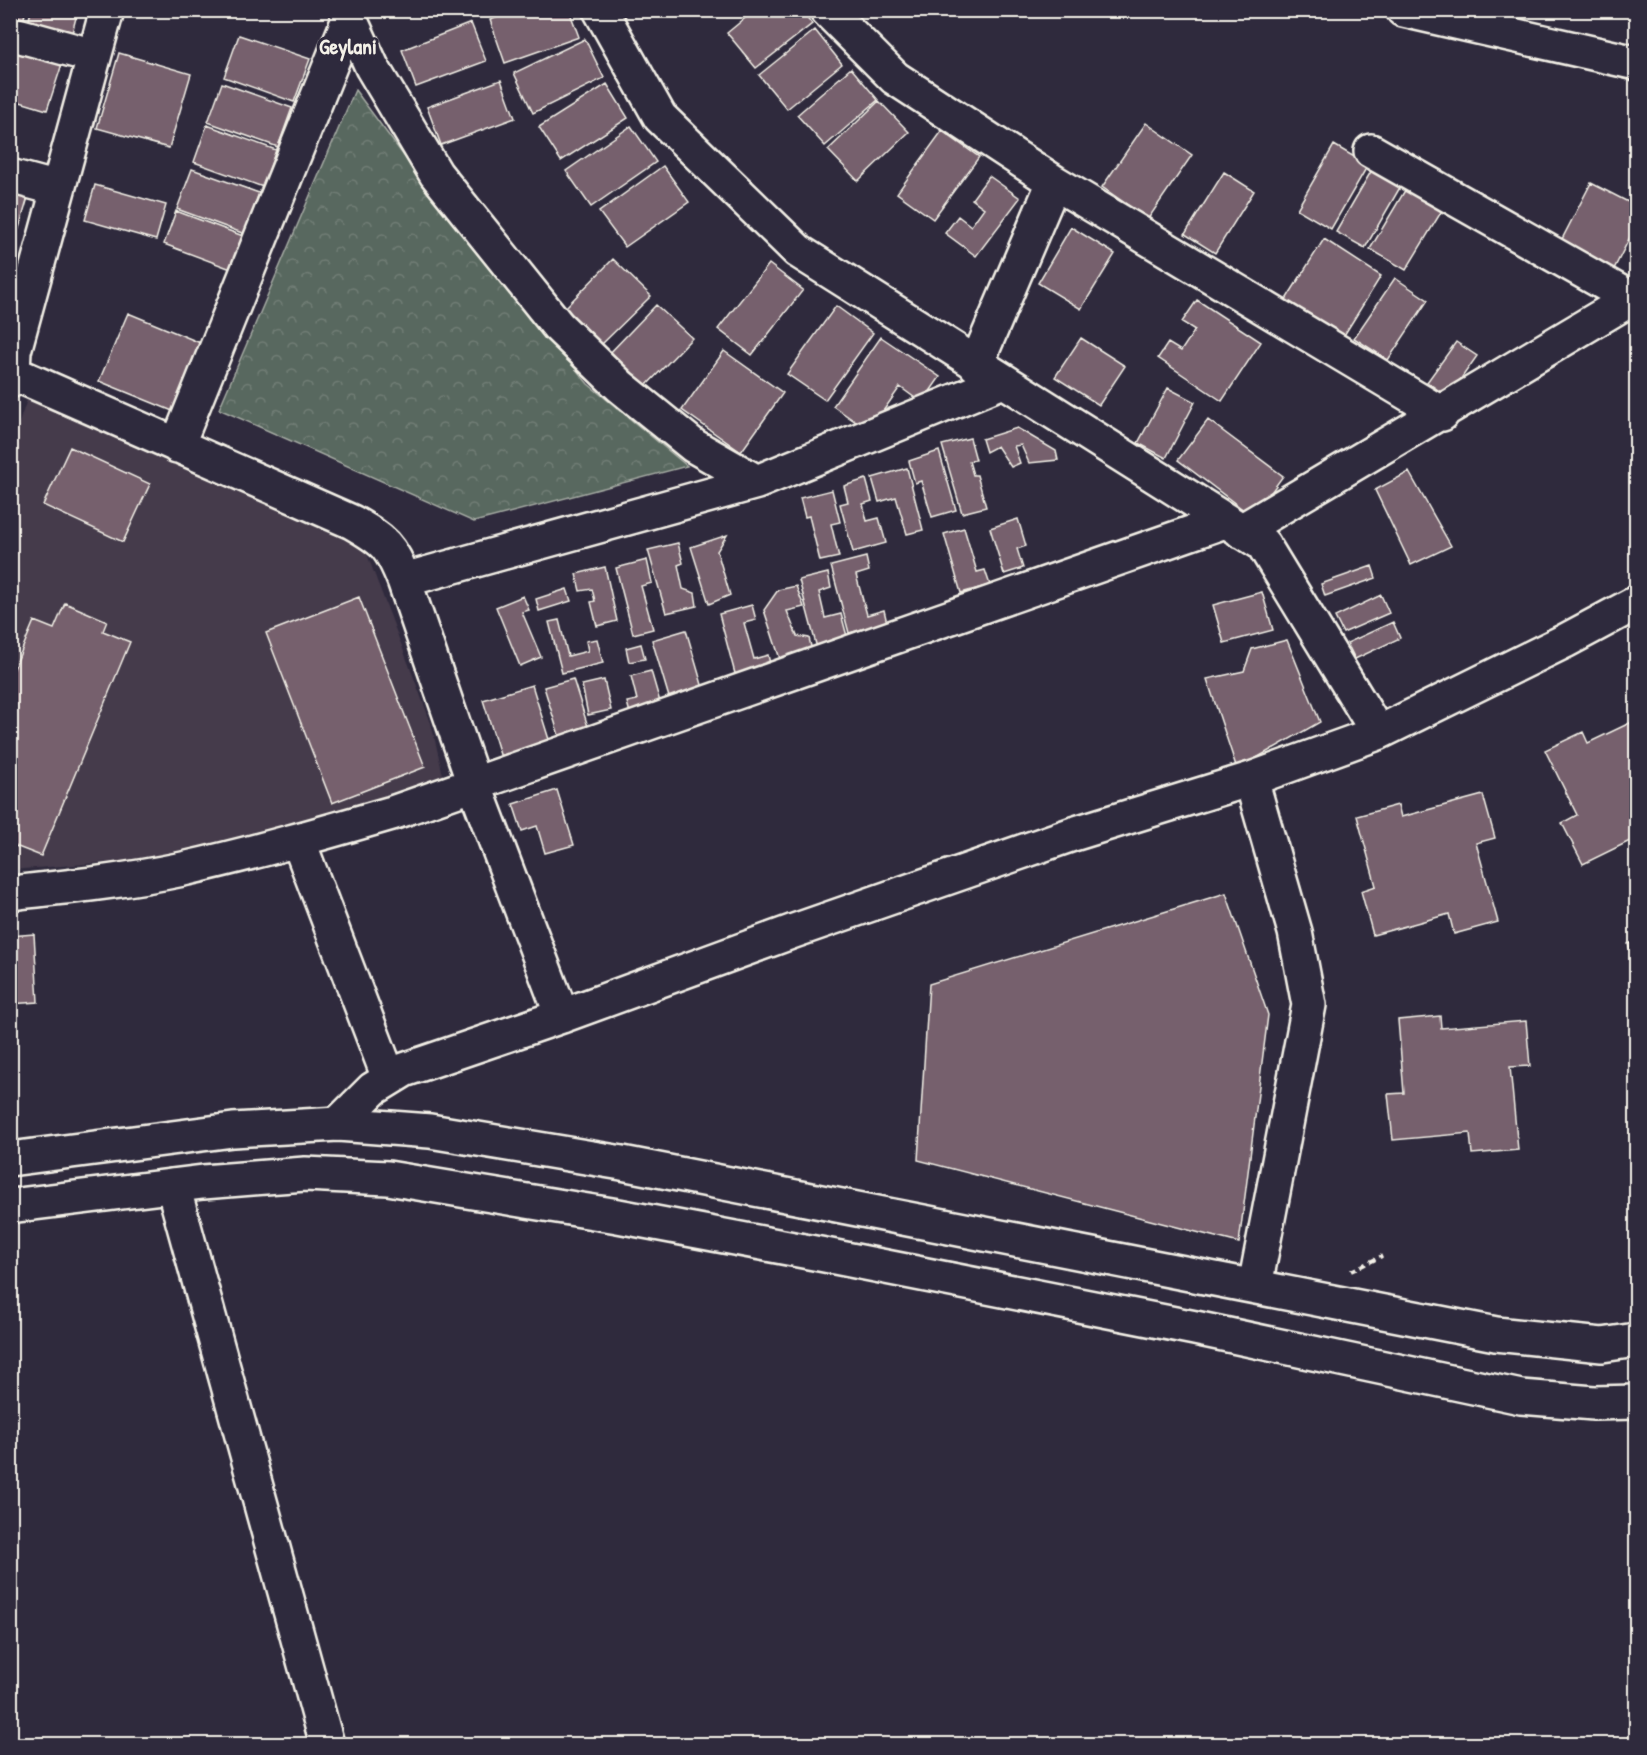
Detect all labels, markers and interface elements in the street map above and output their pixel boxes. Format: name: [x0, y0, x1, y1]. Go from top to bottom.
district label: Geylani: [319, 31, 377, 62]

